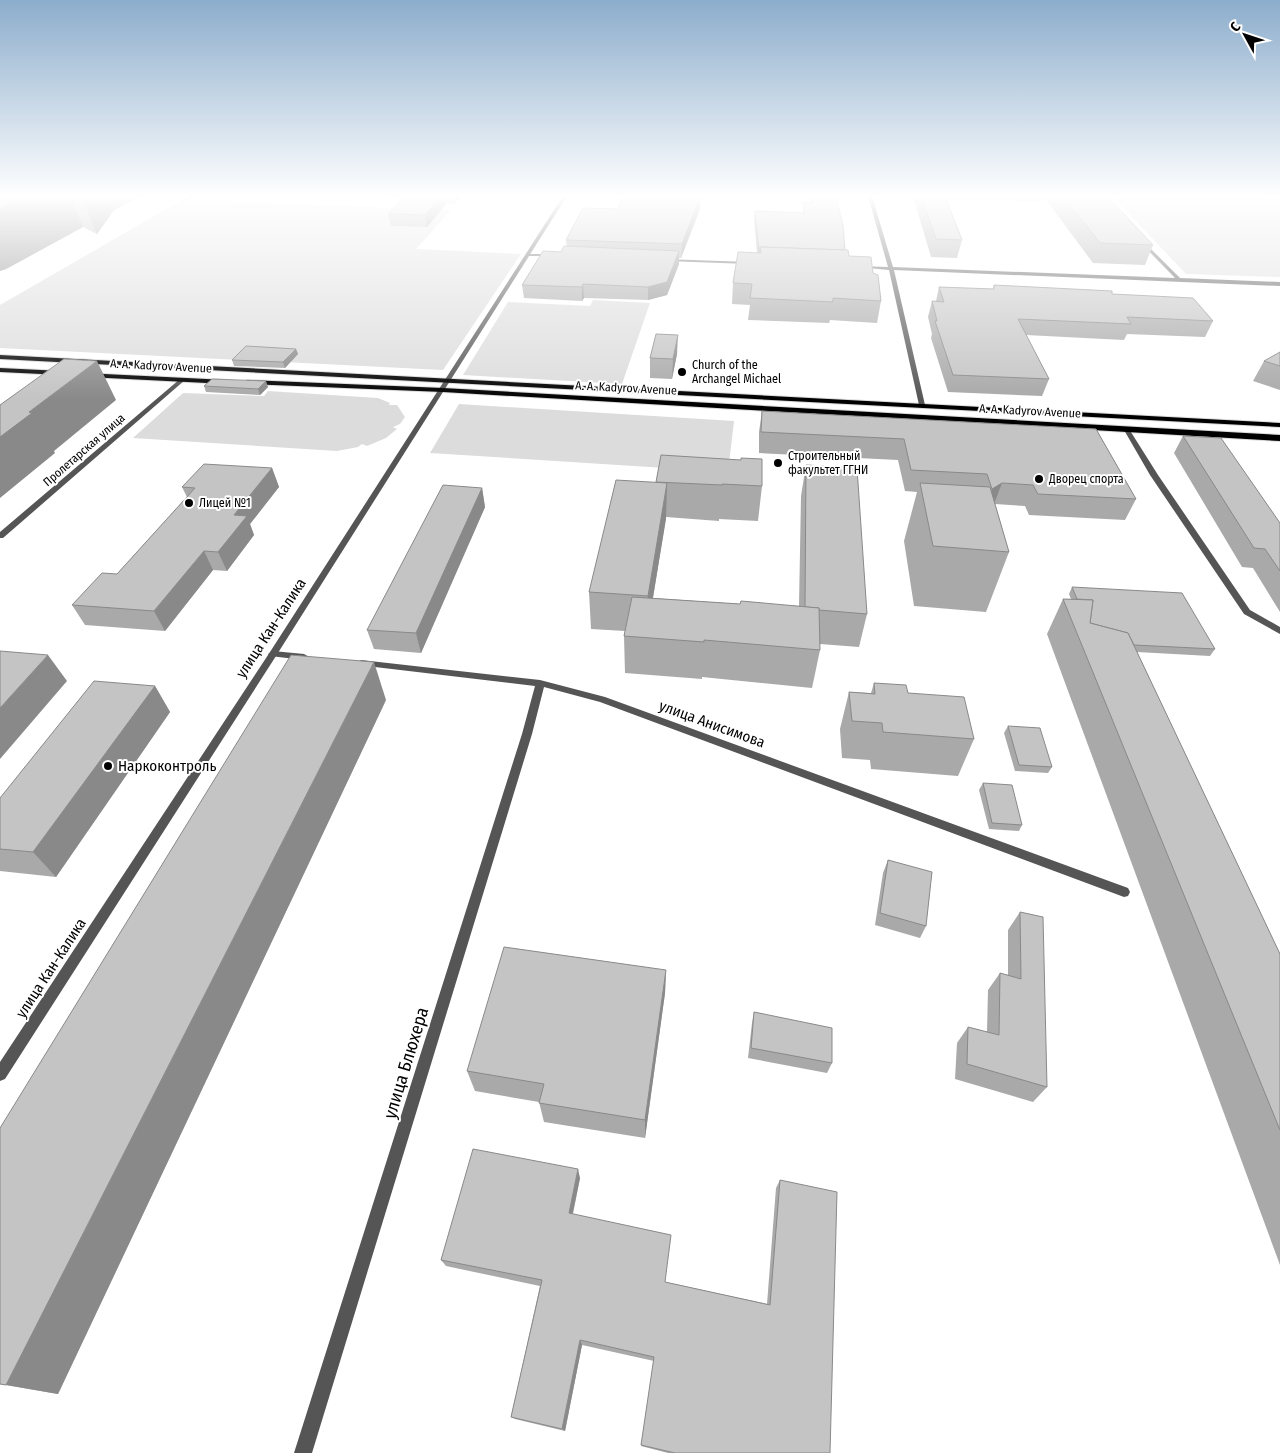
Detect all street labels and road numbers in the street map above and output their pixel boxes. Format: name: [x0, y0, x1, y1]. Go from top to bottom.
street label: A. A. Kadyrov Avenue: [110, 356, 212, 376]
street label: A. A. Kadyrov Avenue: [575, 378, 677, 398]
street label: A. A. Kadyrov Avenue: [979, 401, 1081, 421]
street label: Пролетарская улица: [40, 411, 128, 489]
street label: улица Кан-Калика: [232, 575, 310, 681]
street label: улица Анисимова: [657, 697, 767, 751]
street label: улица Кан-Калика: [12, 915, 90, 1021]
street label: улица Блюхера: [379, 1004, 433, 1121]

